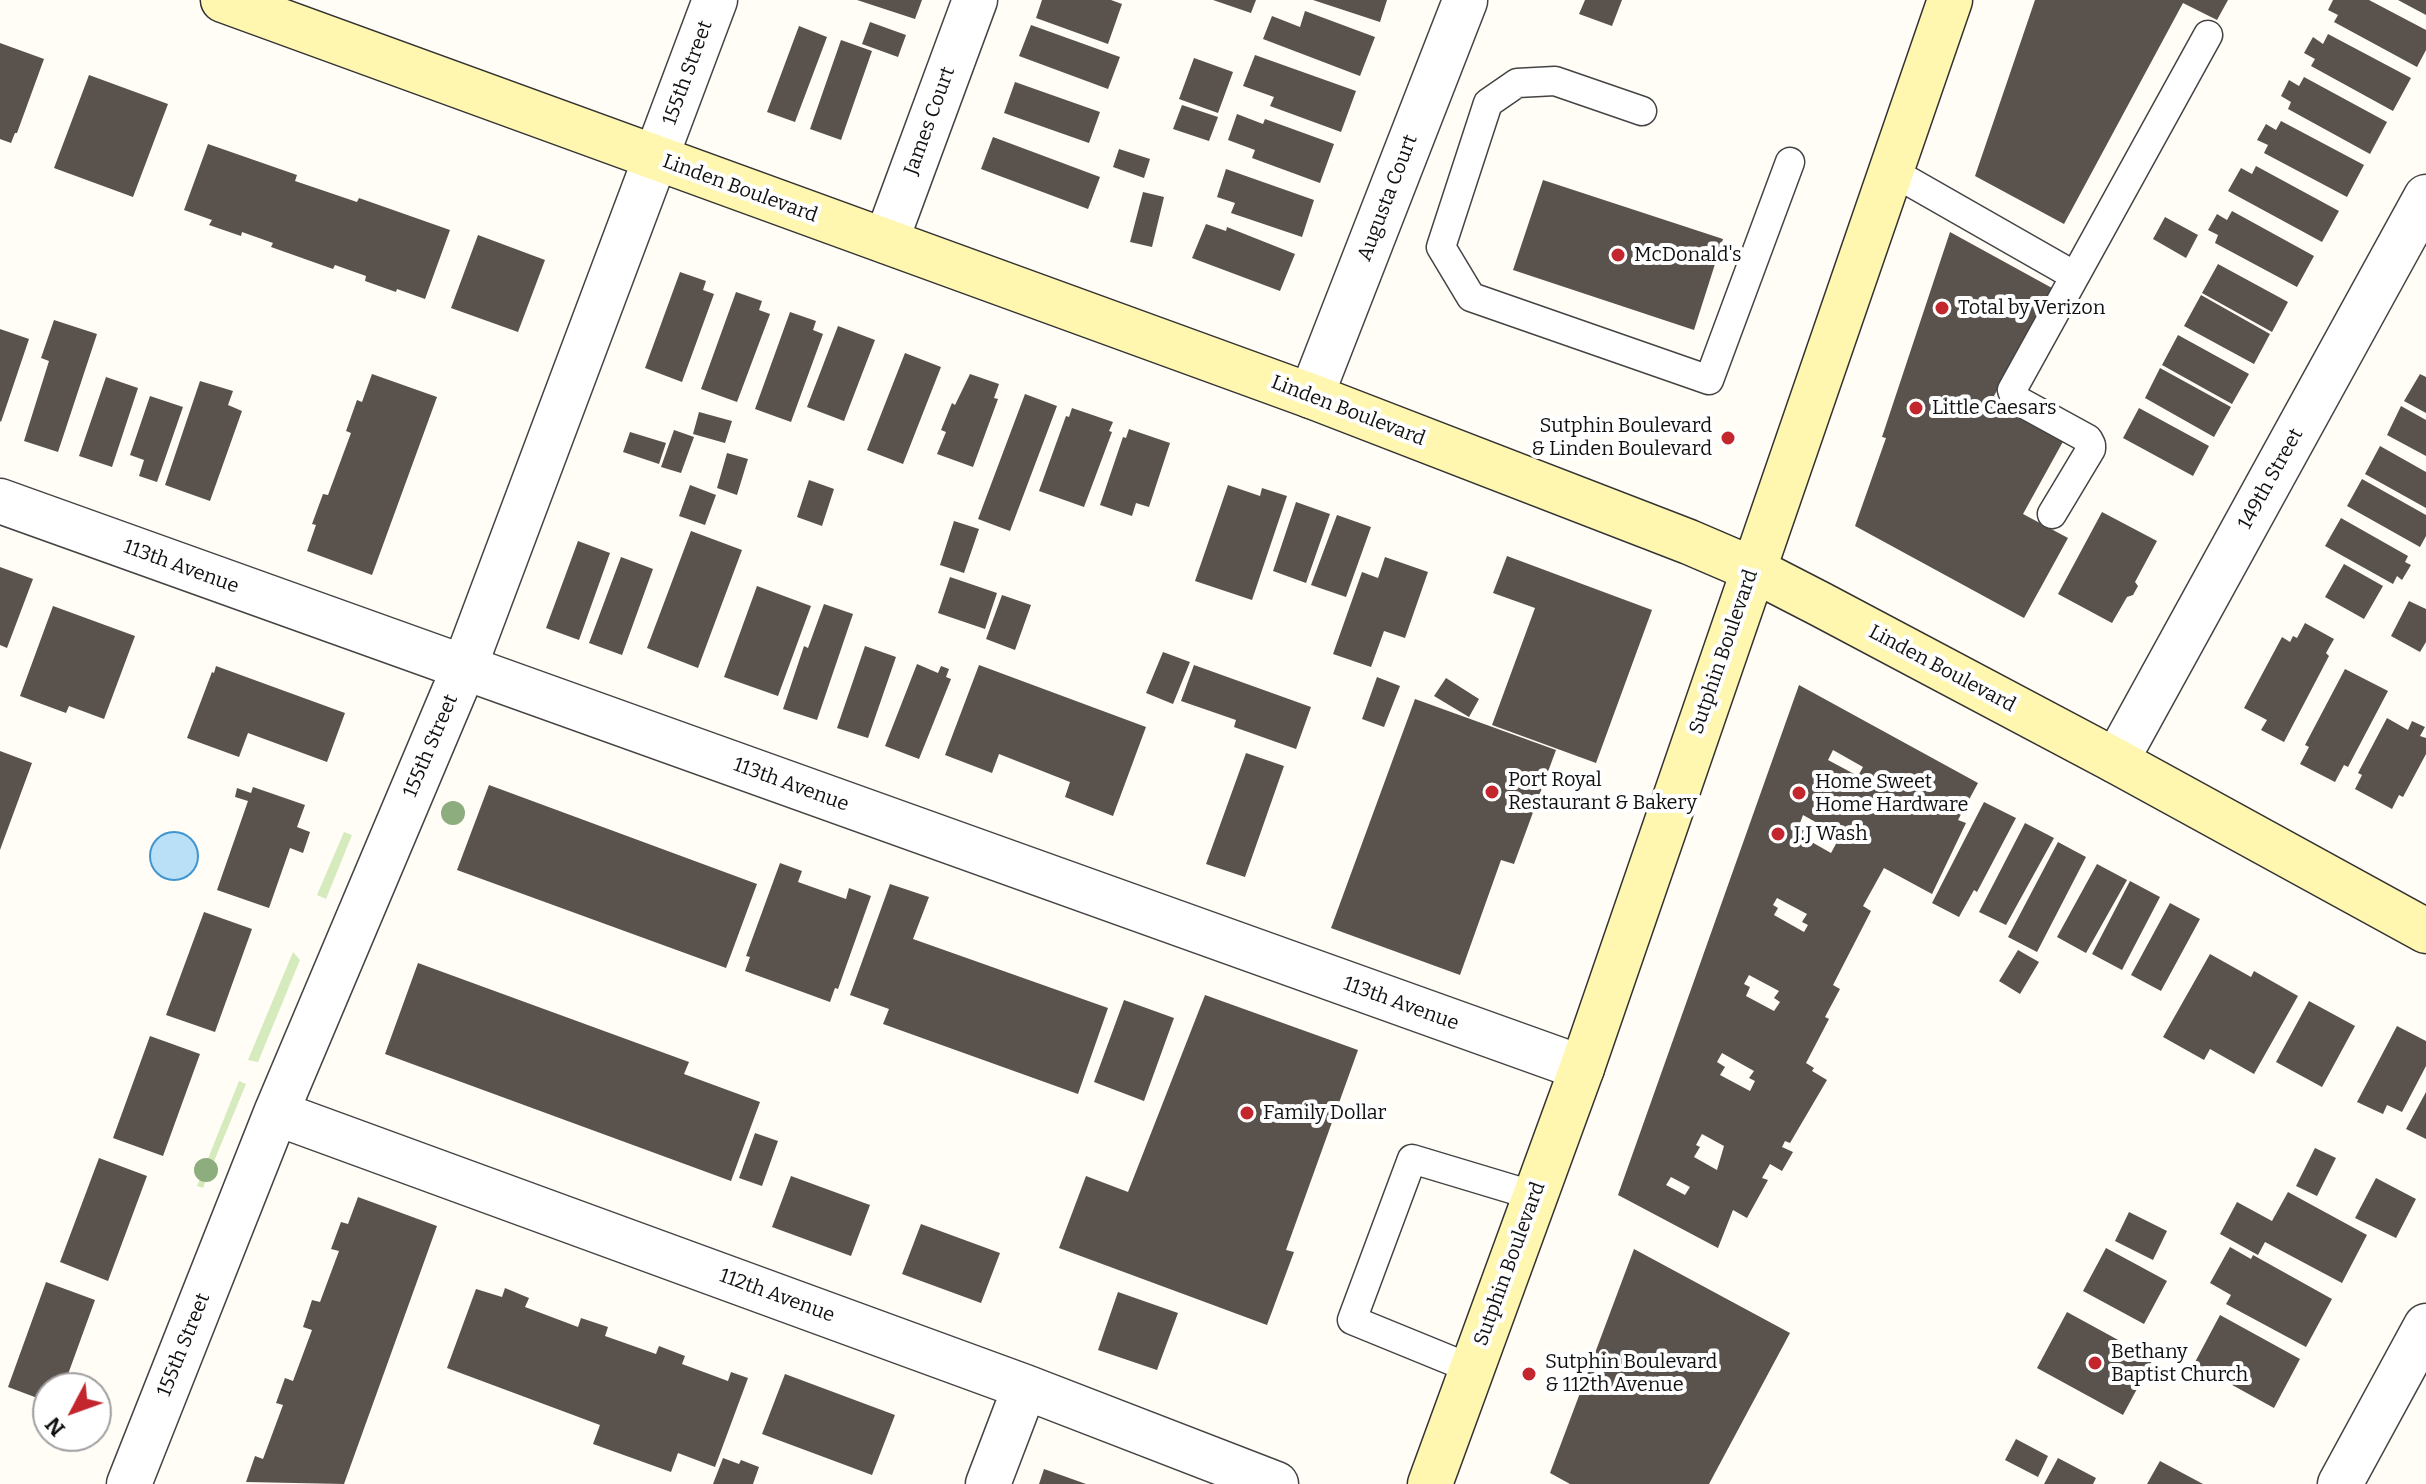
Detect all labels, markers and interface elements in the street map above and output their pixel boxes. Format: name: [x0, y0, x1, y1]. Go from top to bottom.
street label: 155th Street: [658, 17, 718, 129]
street label: James Court: [899, 64, 961, 178]
street label: Augusta Court: [1353, 131, 1423, 265]
street label: Linden Boulevard: [659, 150, 821, 228]
place label: McDonald's: [1634, 243, 1741, 267]
marker: McDonald's: [1609, 246, 1627, 264]
place label: Total by Verizon: [1958, 296, 2105, 320]
marker: Total by Verizon: [1933, 299, 1951, 317]
street label: Linden Boulevard: [1268, 371, 1428, 451]
place label: Little Caesars: [1932, 396, 2057, 420]
marker: Little Caesars: [1907, 399, 1925, 417]
place label: Sutphin Boulevard & Linden Boulevard: [1531, 414, 1712, 461]
street label: 149th Street: [2233, 424, 2309, 534]
marker: Sutphin Boulevard & Linden Boulevard: [1719, 429, 1737, 447]
street label: 113th Avenue: [120, 535, 242, 599]
street label: Sutphin Boulevard: [1685, 567, 1763, 737]
street label: Linden Boulevard: [1864, 620, 2020, 718]
street label: 155th Street: [399, 691, 463, 801]
street label: 113th Avenue: [730, 753, 852, 817]
place label: Port Royal Restaurant & Bakery: [1508, 768, 1697, 815]
place label: Home Sweet Home Hardware: [1815, 770, 1968, 817]
marker: Port Royal Restaurant & Bakery: [1483, 783, 1501, 801]
marker: Home Sweet Home Hardware: [1790, 784, 1808, 802]
place label: J.J Wash: [1794, 822, 1868, 846]
marker: J.J Wash: [1769, 825, 1787, 843]
street label: 113th Avenue: [1340, 972, 1462, 1036]
place label: Family Dollar: [1263, 1101, 1386, 1125]
marker: Family Dollar: [1238, 1104, 1256, 1122]
street label: Sutphin Boulevard: [1469, 1179, 1551, 1349]
street label: 112th Avenue: [716, 1264, 838, 1328]
street label: 155th Street: [152, 1290, 216, 1400]
place label: Bethany Baptist Church: [2111, 1340, 2248, 1387]
place label: Sutphin Boulevard & 112th Avenue: [1545, 1350, 1717, 1397]
marker: Bethany Baptist Church: [2086, 1354, 2104, 1372]
marker: Sutphin Boulevard & 112th Avenue: [1520, 1365, 1538, 1383]
north arrow: [32, 1372, 112, 1452]
text: N: [39, 1412, 71, 1442]

